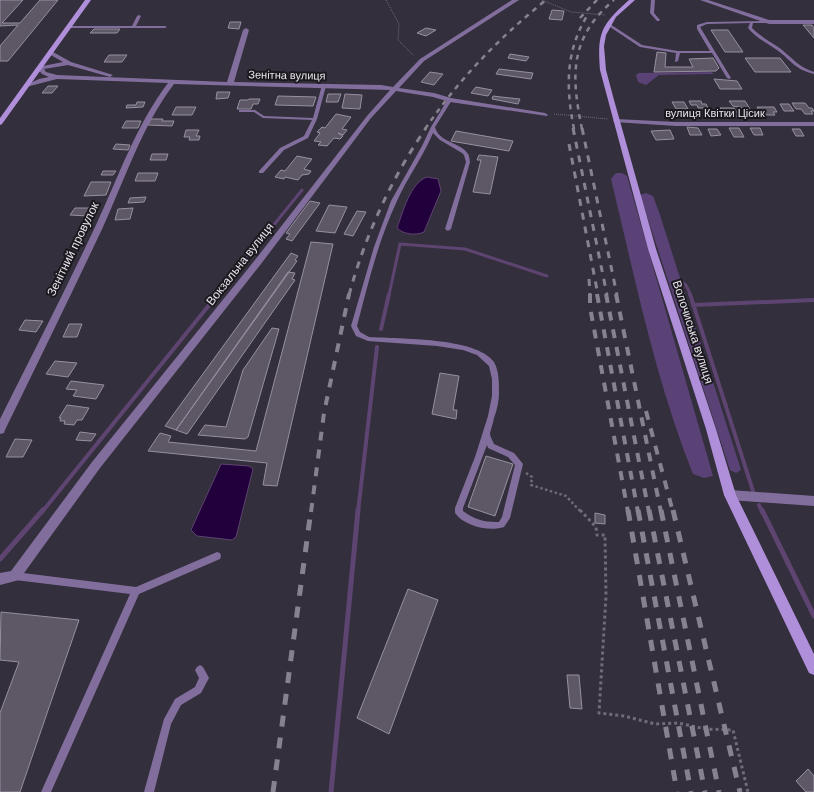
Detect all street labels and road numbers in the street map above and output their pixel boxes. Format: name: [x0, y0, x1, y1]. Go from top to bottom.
street label: Зенітна вулиця: [248, 68, 326, 82]
street label: вулиця Квітки Цісик: [665, 107, 765, 119]
street label: Зенітний провулок: [44, 199, 102, 298]
street label: Вокзальна вулиця: [203, 220, 277, 308]
street label: Волочиська вулиця: [670, 279, 716, 385]

